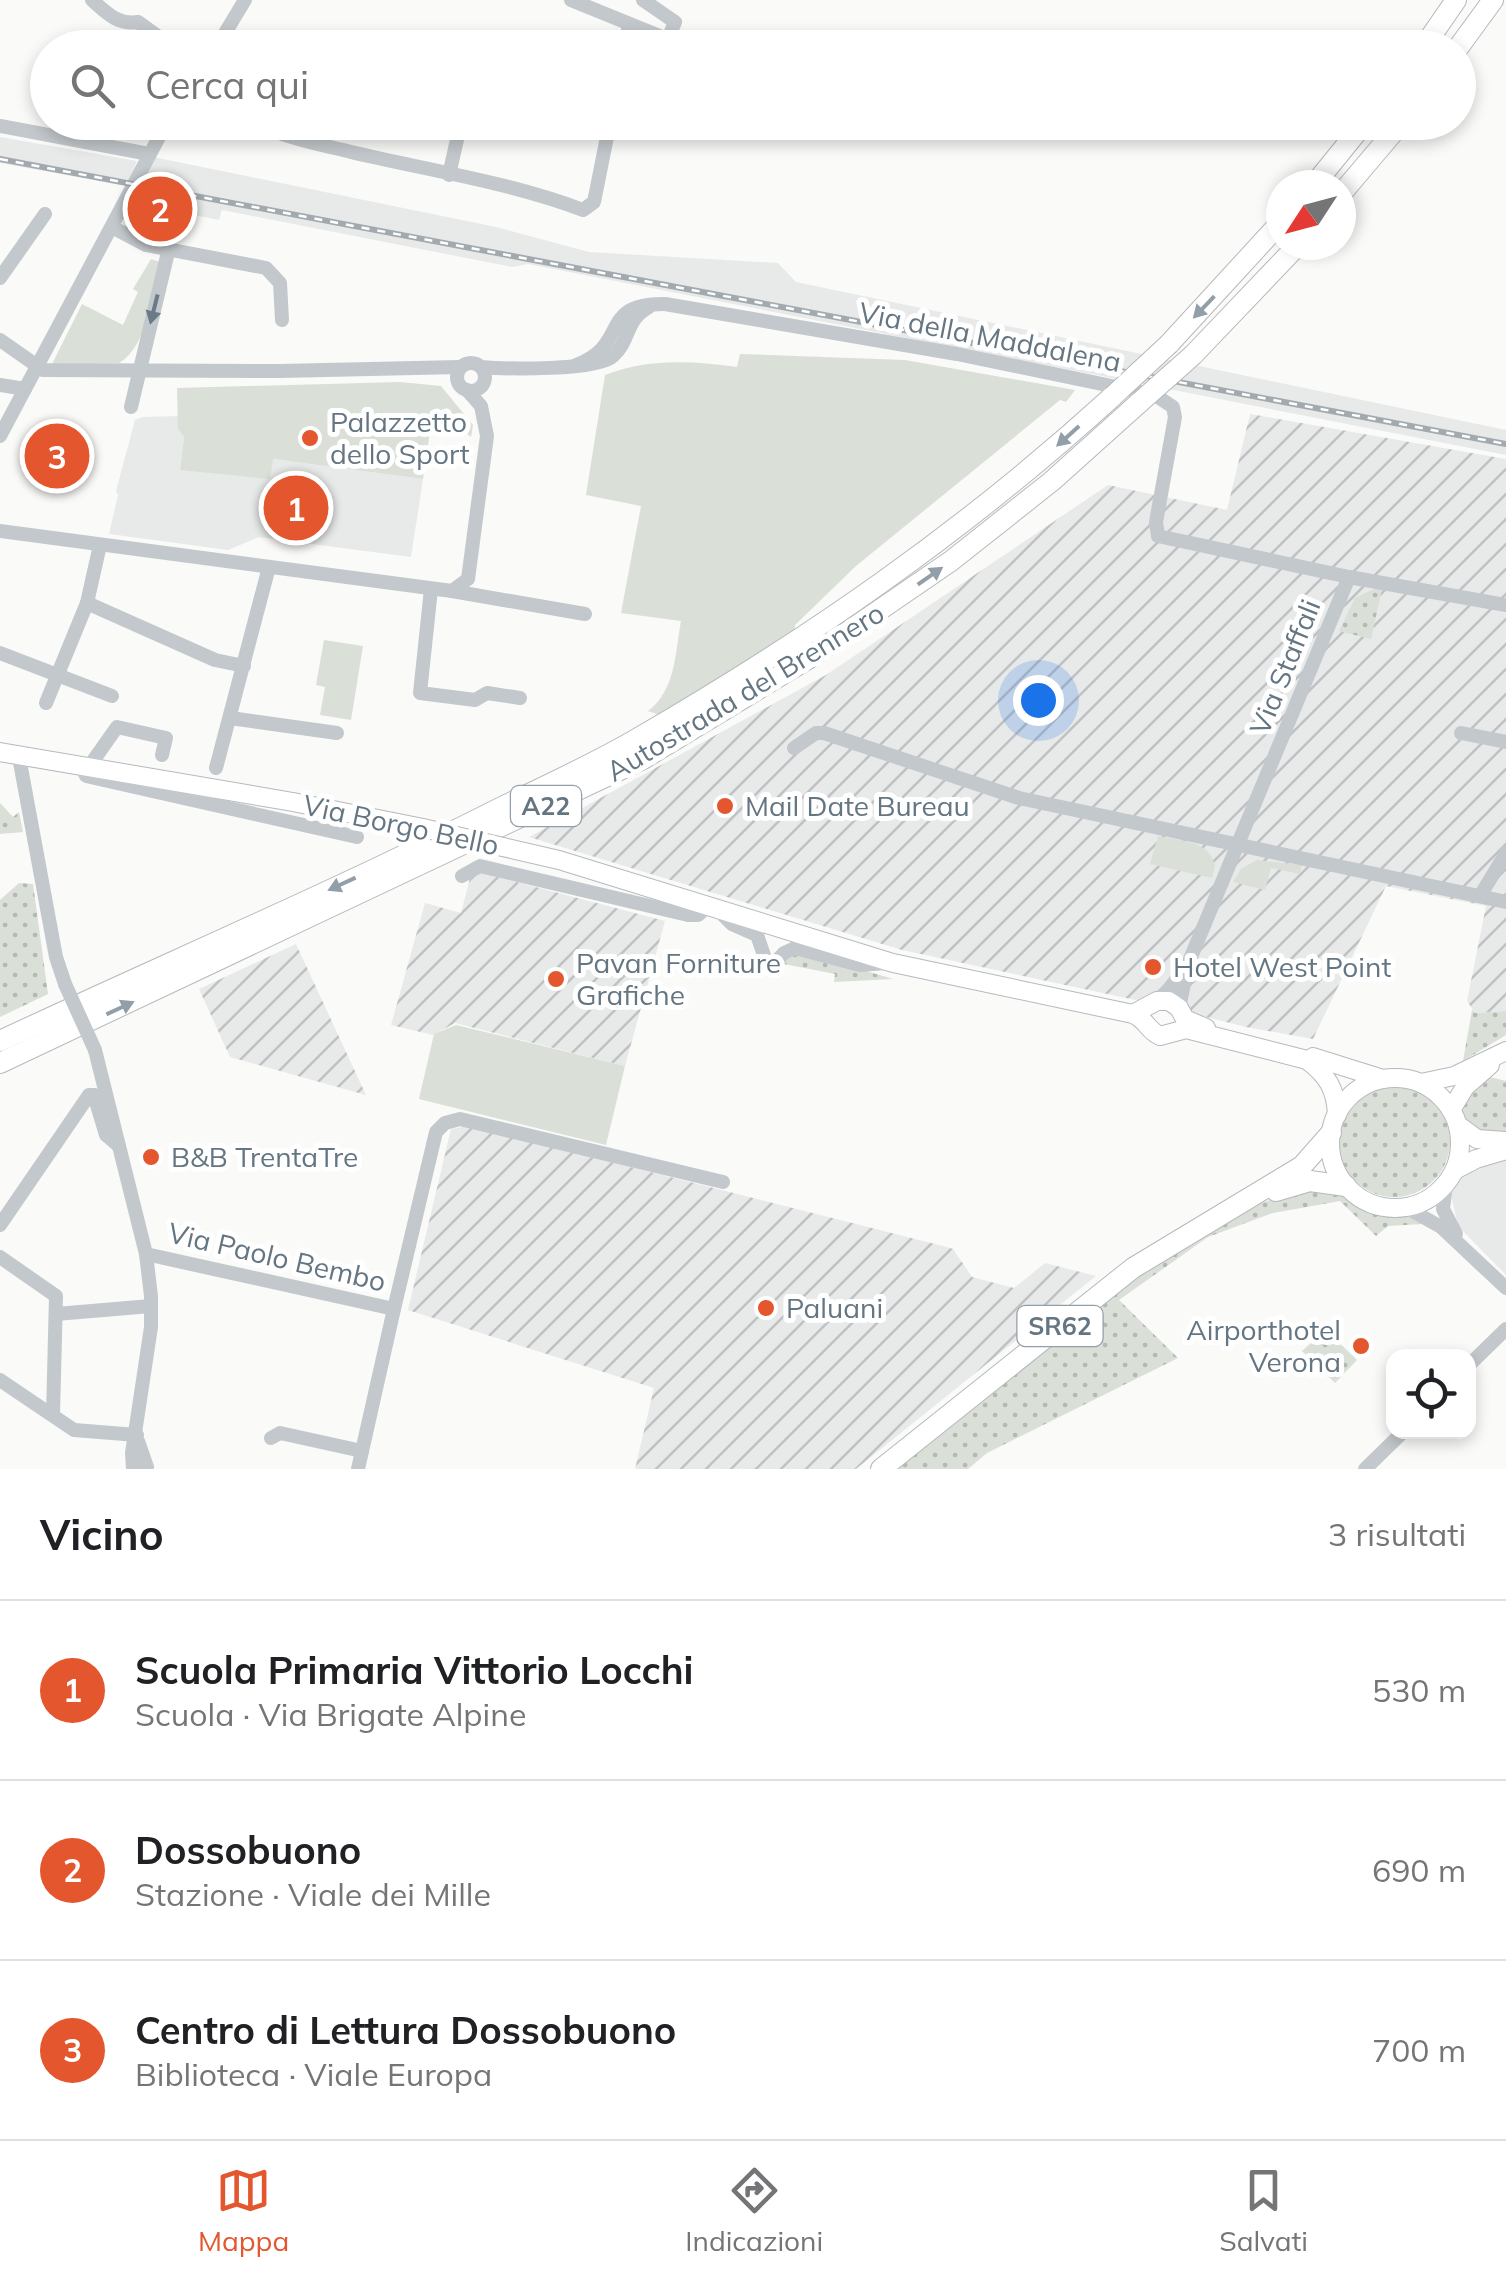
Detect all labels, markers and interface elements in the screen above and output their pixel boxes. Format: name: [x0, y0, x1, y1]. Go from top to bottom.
search box: [30, 30, 1476, 140]
icon: search: [65, 58, 120, 113]
text: Cerca qui: [145, 61, 309, 109]
north arrow: [1266, 170, 1356, 260]
pin: 2: [128, 172, 192, 246]
one-way arrow: [146, 294, 161, 325]
street label: Via della Maddalena: [856, 294, 1124, 379]
one-way arrow: [1193, 295, 1216, 319]
place label: Palazzetto dello Sport: [330, 404, 470, 471]
pin: 3: [24, 418, 90, 494]
one-way arrow: [1056, 425, 1081, 447]
marker: Palazzetto dello Sport: [299, 427, 321, 449]
pin: 1: [264, 470, 328, 546]
one-way arrow: [917, 566, 944, 586]
street label: Via Staffali: [1242, 594, 1328, 740]
street label: Autostrada del Brennero: [599, 595, 890, 788]
your location: [1013, 675, 1064, 726]
road number: A22: [511, 786, 581, 826]
street label: Via Borgo Bello: [300, 787, 502, 862]
place label: Mail Date Bureau: [745, 788, 970, 823]
marker: Mail Date Bureau: [714, 795, 736, 817]
one-way arrow: [327, 876, 357, 892]
place label: Pavan Forniture Grafiche: [576, 945, 781, 1012]
place label: Hotel West Point: [1173, 949, 1391, 984]
marker: Hotel West Point: [1142, 956, 1164, 978]
marker: Pavan Forniture Grafiche: [545, 968, 567, 990]
one-way arrow: [106, 999, 135, 1016]
place label: B&B TrentaTre: [171, 1139, 358, 1174]
marker: B&B TrentaTre: [140, 1146, 162, 1168]
street label: Via Paolo Bembo: [165, 1214, 389, 1299]
place label: Paluani: [786, 1290, 883, 1325]
marker: Paluani: [755, 1297, 777, 1319]
road number: SR62: [1018, 1306, 1102, 1346]
place label: Airporthotel Verona: [1186, 1312, 1341, 1379]
marker: Airporthotel Verona: [1350, 1335, 1372, 1357]
map controls: [1386, 1349, 1476, 1439]
button: locate: [1386, 1349, 1476, 1439]
text: Vicino: [40, 1508, 164, 1561]
text: 3 risultati: [1328, 1514, 1466, 1554]
text: Scuola Primaria Vittorio Locchi: [135, 1646, 694, 1694]
text: 1: [63, 1670, 82, 1710]
text: 530 m: [1372, 1670, 1466, 1710]
text: Scuola · Via Brigate Alpine: [135, 1694, 526, 1734]
text: Dossobuono: [135, 1826, 361, 1874]
text: 2: [63, 1850, 82, 1890]
text: 690 m: [1372, 1850, 1466, 1890]
text: Stazione · Viale dei Mille: [135, 1874, 491, 1914]
text: Centro di Lettura Dossobuono: [135, 2006, 676, 2054]
text: 3: [63, 2030, 82, 2070]
text: 700 m: [1372, 2030, 1466, 2070]
text: Biblioteca · Viale Europa: [135, 2054, 492, 2094]
tab: Mappa: [198, 2163, 289, 2258]
tab: Indicazioni: [685, 2163, 823, 2258]
tab: Salvati: [1219, 2163, 1308, 2258]

